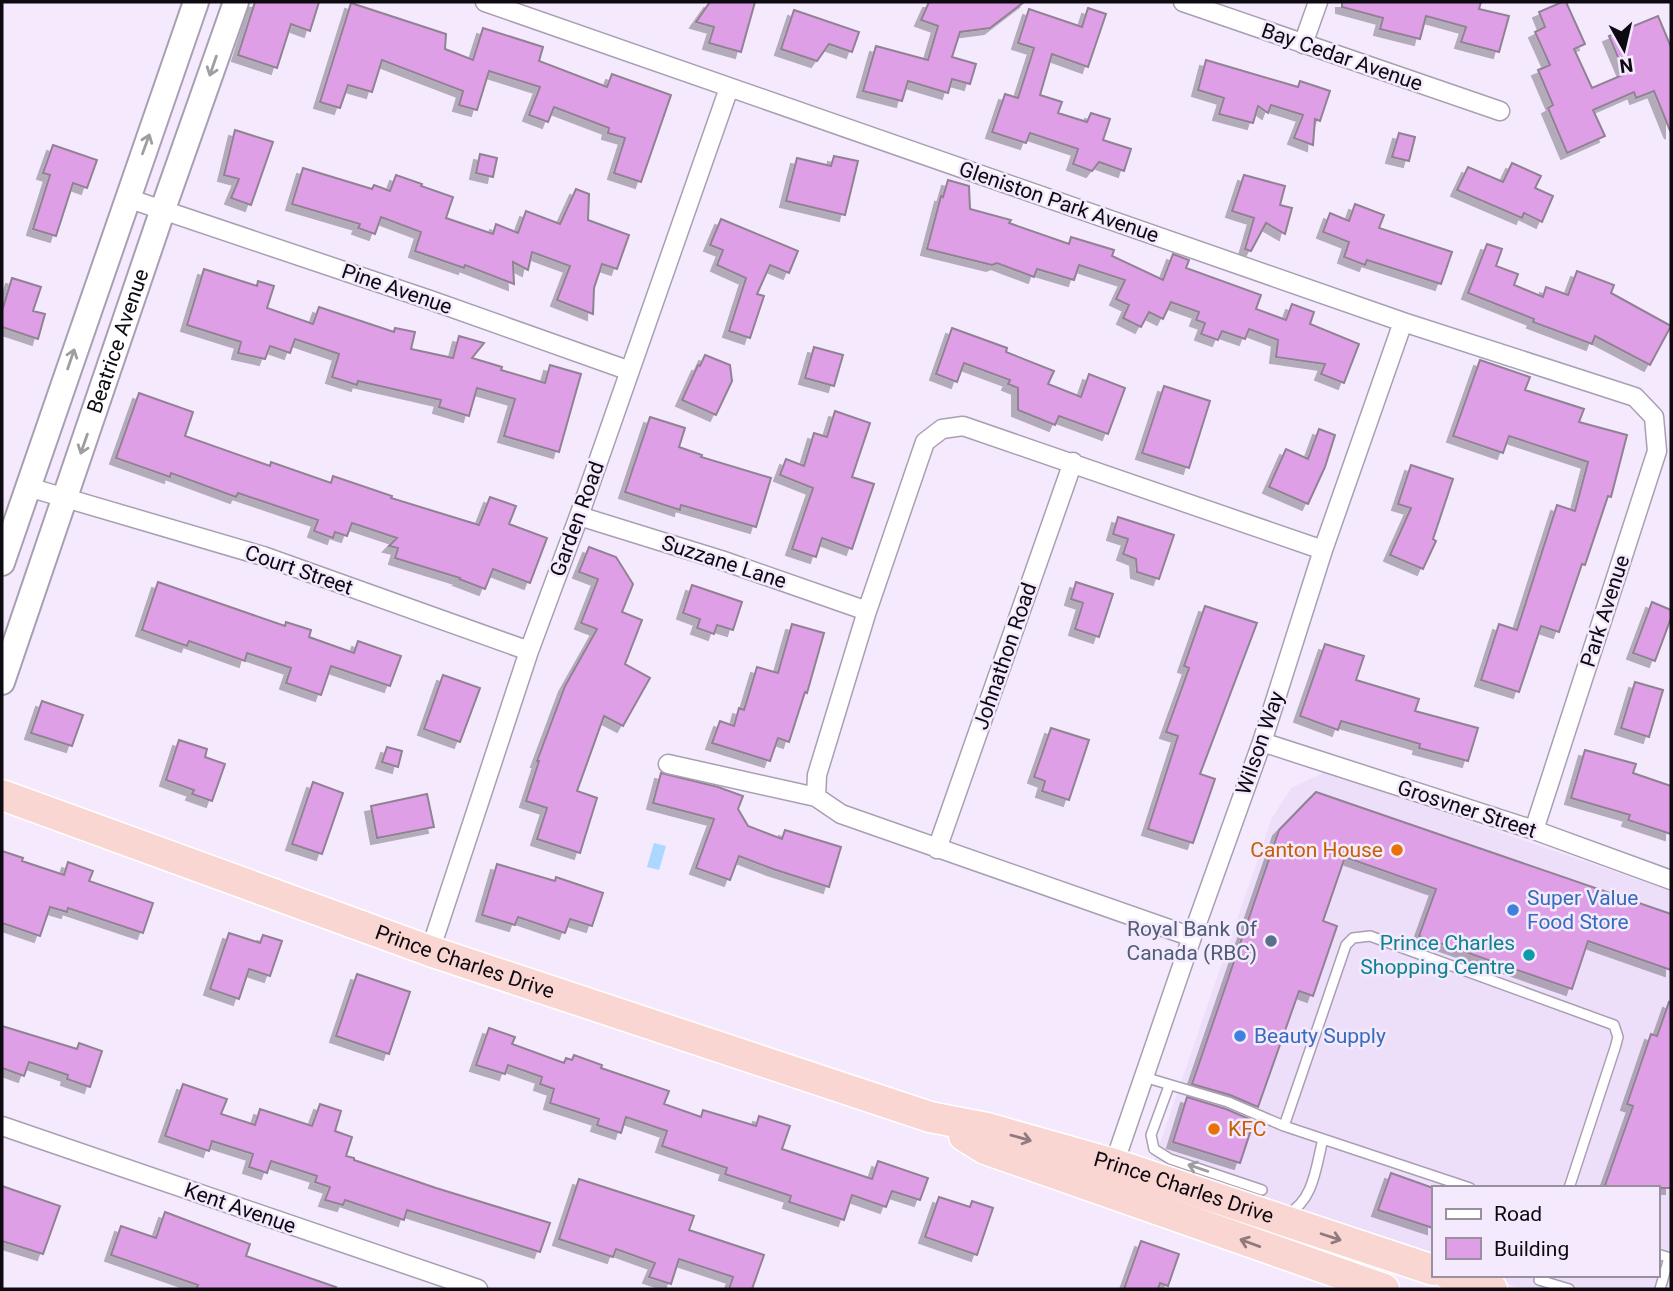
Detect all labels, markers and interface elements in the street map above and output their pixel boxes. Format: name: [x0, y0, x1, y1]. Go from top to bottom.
north arrow: [1589, 14, 1659, 84]
street label: Bay Cedar Avenue: [1258, 18, 1426, 96]
text: N: [1618, 53, 1635, 78]
one-way arrow: [206, 55, 218, 77]
one-way arrow: [141, 133, 153, 155]
street label: Gleniston Park Avenue: [956, 157, 1162, 247]
street label: Pine Avenue: [339, 259, 455, 319]
street label: Beatrice Avenue: [82, 266, 154, 416]
one-way arrow: [66, 348, 79, 370]
one-way arrow: [76, 432, 89, 454]
street label: Garden Road: [545, 458, 609, 580]
street label: Suzzane Lane: [659, 531, 789, 593]
street label: Court Street: [242, 540, 356, 600]
street label: Park Avenue: [1576, 552, 1634, 670]
street label: Johnathon Road: [969, 579, 1041, 733]
street label: Wilson Way: [1231, 688, 1289, 798]
street label: Grosvner Street: [1394, 775, 1540, 843]
place label: Canton House: [1250, 838, 1383, 862]
marker: Canton House: [1389, 842, 1405, 858]
place label: Super Value Food Store: [1527, 886, 1638, 934]
marker: Super Value Food Store: [1505, 902, 1521, 918]
place label: Royal Bank Of Canada (RBC): [1126, 917, 1258, 965]
street label: Prince Charles Drive: [372, 920, 557, 1003]
place label: Prince Charles Shopping Centre: [1360, 931, 1515, 979]
marker: Royal Bank Of Canada (RBC): [1263, 933, 1279, 949]
marker: Prince Charles Shopping Centre: [1521, 947, 1537, 963]
place label: Beauty Supply: [1254, 1024, 1386, 1048]
marker: Beauty Supply: [1232, 1028, 1248, 1044]
place label: KFC: [1228, 1117, 1266, 1141]
marker: KFC: [1206, 1121, 1222, 1137]
one-way arrow: [1009, 1132, 1032, 1145]
street label: Prince Charles Drive: [1091, 1147, 1277, 1228]
one-way arrow: [1187, 1161, 1209, 1173]
street label: Kent Avenue: [181, 1178, 299, 1238]
legend: [1432, 1186, 1659, 1277]
text: Road: [1494, 1202, 1542, 1226]
one-way arrow: [1320, 1231, 1342, 1244]
one-way arrow: [1239, 1235, 1261, 1248]
text: Building: [1494, 1237, 1569, 1261]

